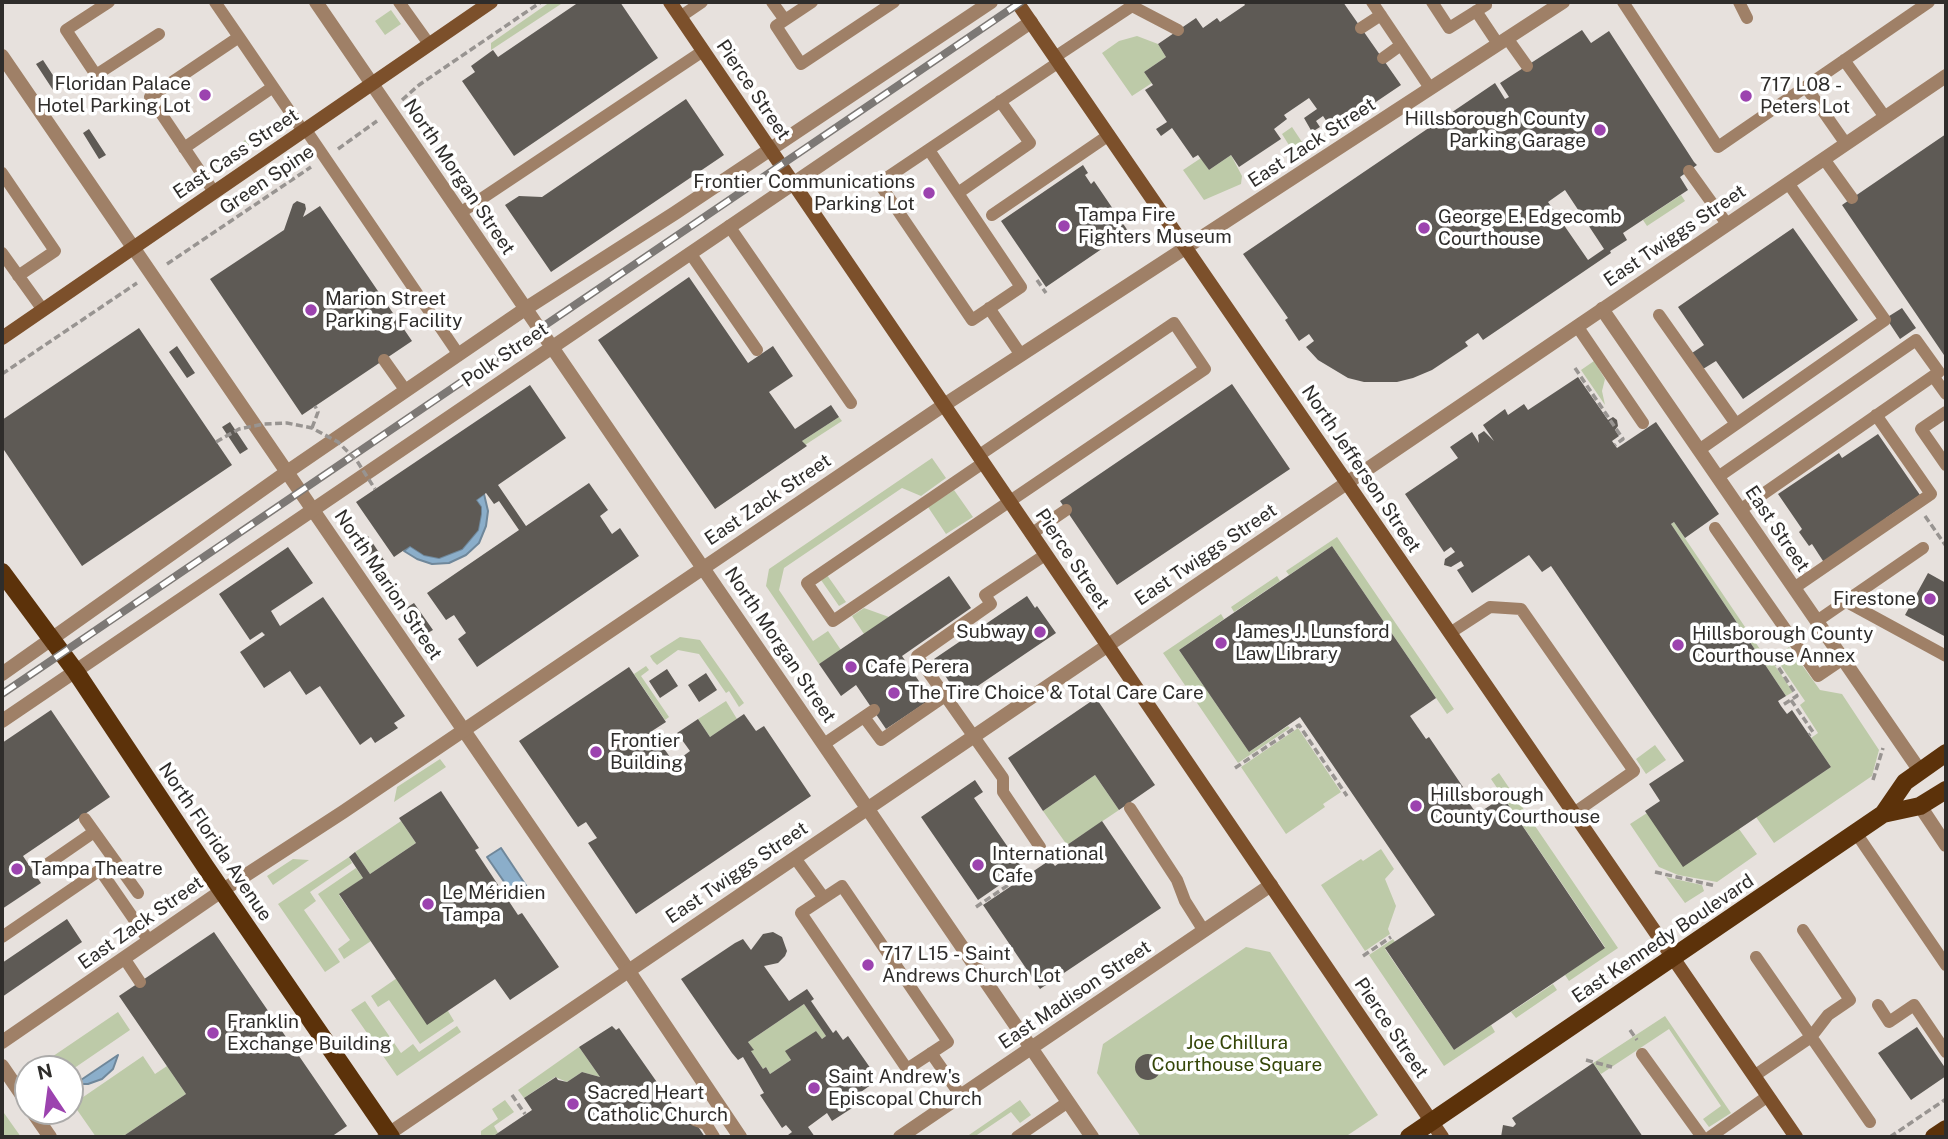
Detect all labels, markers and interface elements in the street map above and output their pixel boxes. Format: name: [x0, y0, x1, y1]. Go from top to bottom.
street label: Pierce Street: [711, 36, 795, 144]
place label: Floridan Palace Hotel Parking Lot: [37, 73, 191, 117]
place label: 717 L08 - Peters Lot: [1760, 74, 1850, 118]
marker: Floridan Palace Hotel Parking Lot: [197, 87, 213, 103]
marker: 717 L08 - Peters Lot: [1738, 88, 1754, 104]
street label: East Zack Street: [1244, 93, 1380, 193]
street label: North Morgan Street: [398, 95, 520, 259]
street label: East Cass Street: [169, 104, 303, 204]
place label: Hillsborough County Parking Garage: [1405, 108, 1586, 152]
marker: Hillsborough County Parking Garage: [1592, 122, 1608, 138]
street label: Green Spine: [215, 140, 319, 220]
place label: Frontier Communications Parking Lot: [693, 171, 915, 215]
street label: East Twiggs Street: [1600, 180, 1750, 292]
marker: Frontier Communications Parking Lot: [921, 185, 937, 201]
place label: Tampa Fire Fighters Museum: [1078, 204, 1232, 248]
place label: George E. Edgecomb Courthouse: [1438, 206, 1622, 250]
marker: Tampa Fire Fighters Museum: [1056, 218, 1072, 234]
marker: George E. Edgecomb Courthouse: [1416, 220, 1432, 236]
place label: Marion Street Parking Facility: [325, 288, 462, 332]
marker: Marion Street Parking Facility: [303, 302, 319, 318]
street label: Polk Street: [458, 318, 552, 392]
street label: North Jefferson Street: [1297, 381, 1425, 557]
street label: East Zack Street: [701, 449, 835, 551]
street label: East Street: [1740, 482, 1814, 576]
street label: East Twiggs Street: [1131, 499, 1281, 611]
street label: Pierce Street: [1030, 505, 1114, 613]
street label: North Marion Street: [329, 506, 447, 664]
street label: North Morgan Street: [719, 563, 841, 727]
place label: Firestone: [1833, 588, 1916, 610]
marker: Firestone: [1922, 591, 1938, 607]
place label: Subway: [956, 621, 1026, 643]
place label: James J. Lunsford Law Library: [1235, 621, 1390, 665]
place label: Hillsborough County Courthouse Annex: [1692, 623, 1873, 667]
marker: Subway: [1032, 624, 1048, 640]
marker: James J. Lunsford Law Library: [1213, 635, 1229, 651]
marker: Hillsborough County Courthouse Annex: [1670, 637, 1686, 653]
place label: Cafe Perera: [865, 656, 969, 678]
marker: Cafe Perera: [843, 659, 859, 675]
place label: The Tire Choice & Total Care Care: [908, 682, 1204, 704]
marker: The Tire Choice & Total Care Care: [886, 685, 902, 701]
place label: Frontier Building: [610, 730, 683, 774]
marker: Frontier Building: [588, 744, 604, 760]
street label: North Florida Avenue: [153, 758, 277, 926]
place label: Hillsborough County Courthouse: [1430, 784, 1600, 828]
marker: Hillsborough County Courthouse: [1408, 798, 1424, 814]
street label: East Twiggs Street: [662, 817, 812, 929]
place label: International Cafe: [992, 843, 1104, 887]
marker: International Cafe: [970, 857, 986, 873]
place label: Tampa Theatre: [31, 858, 163, 880]
marker: Tampa Theatre: [9, 861, 25, 877]
street label: East Kennedy Boulevard: [1568, 870, 1758, 1008]
street label: East Zack Street: [74, 871, 208, 975]
place label: Le Méridien Tampa: [442, 882, 545, 926]
marker: Le Méridien Tampa: [420, 896, 436, 912]
street label: East Madison Street: [995, 936, 1155, 1054]
place label: 717 L15 - Saint Andrews Church Lot: [882, 943, 1061, 987]
marker: 717 L15 - Saint Andrews Church Lot: [860, 957, 876, 973]
street label: Pierce Street: [1349, 974, 1433, 1082]
place label: Franklin Exchange Building: [227, 1011, 392, 1055]
marker: Franklin Exchange Building: [205, 1025, 221, 1041]
park label: Joe Chillura Courthouse Square: [1152, 1032, 1322, 1076]
north arrow: [14, 1055, 84, 1125]
text: N: [35, 1059, 54, 1084]
place label: Saint Andrew's Episcopal Church: [828, 1066, 982, 1110]
marker: Saint Andrew's Episcopal Church: [806, 1080, 822, 1096]
place label: Sacred Heart Catholic Church: [587, 1082, 728, 1126]
marker: Sacred Heart Catholic Church: [565, 1096, 581, 1112]

